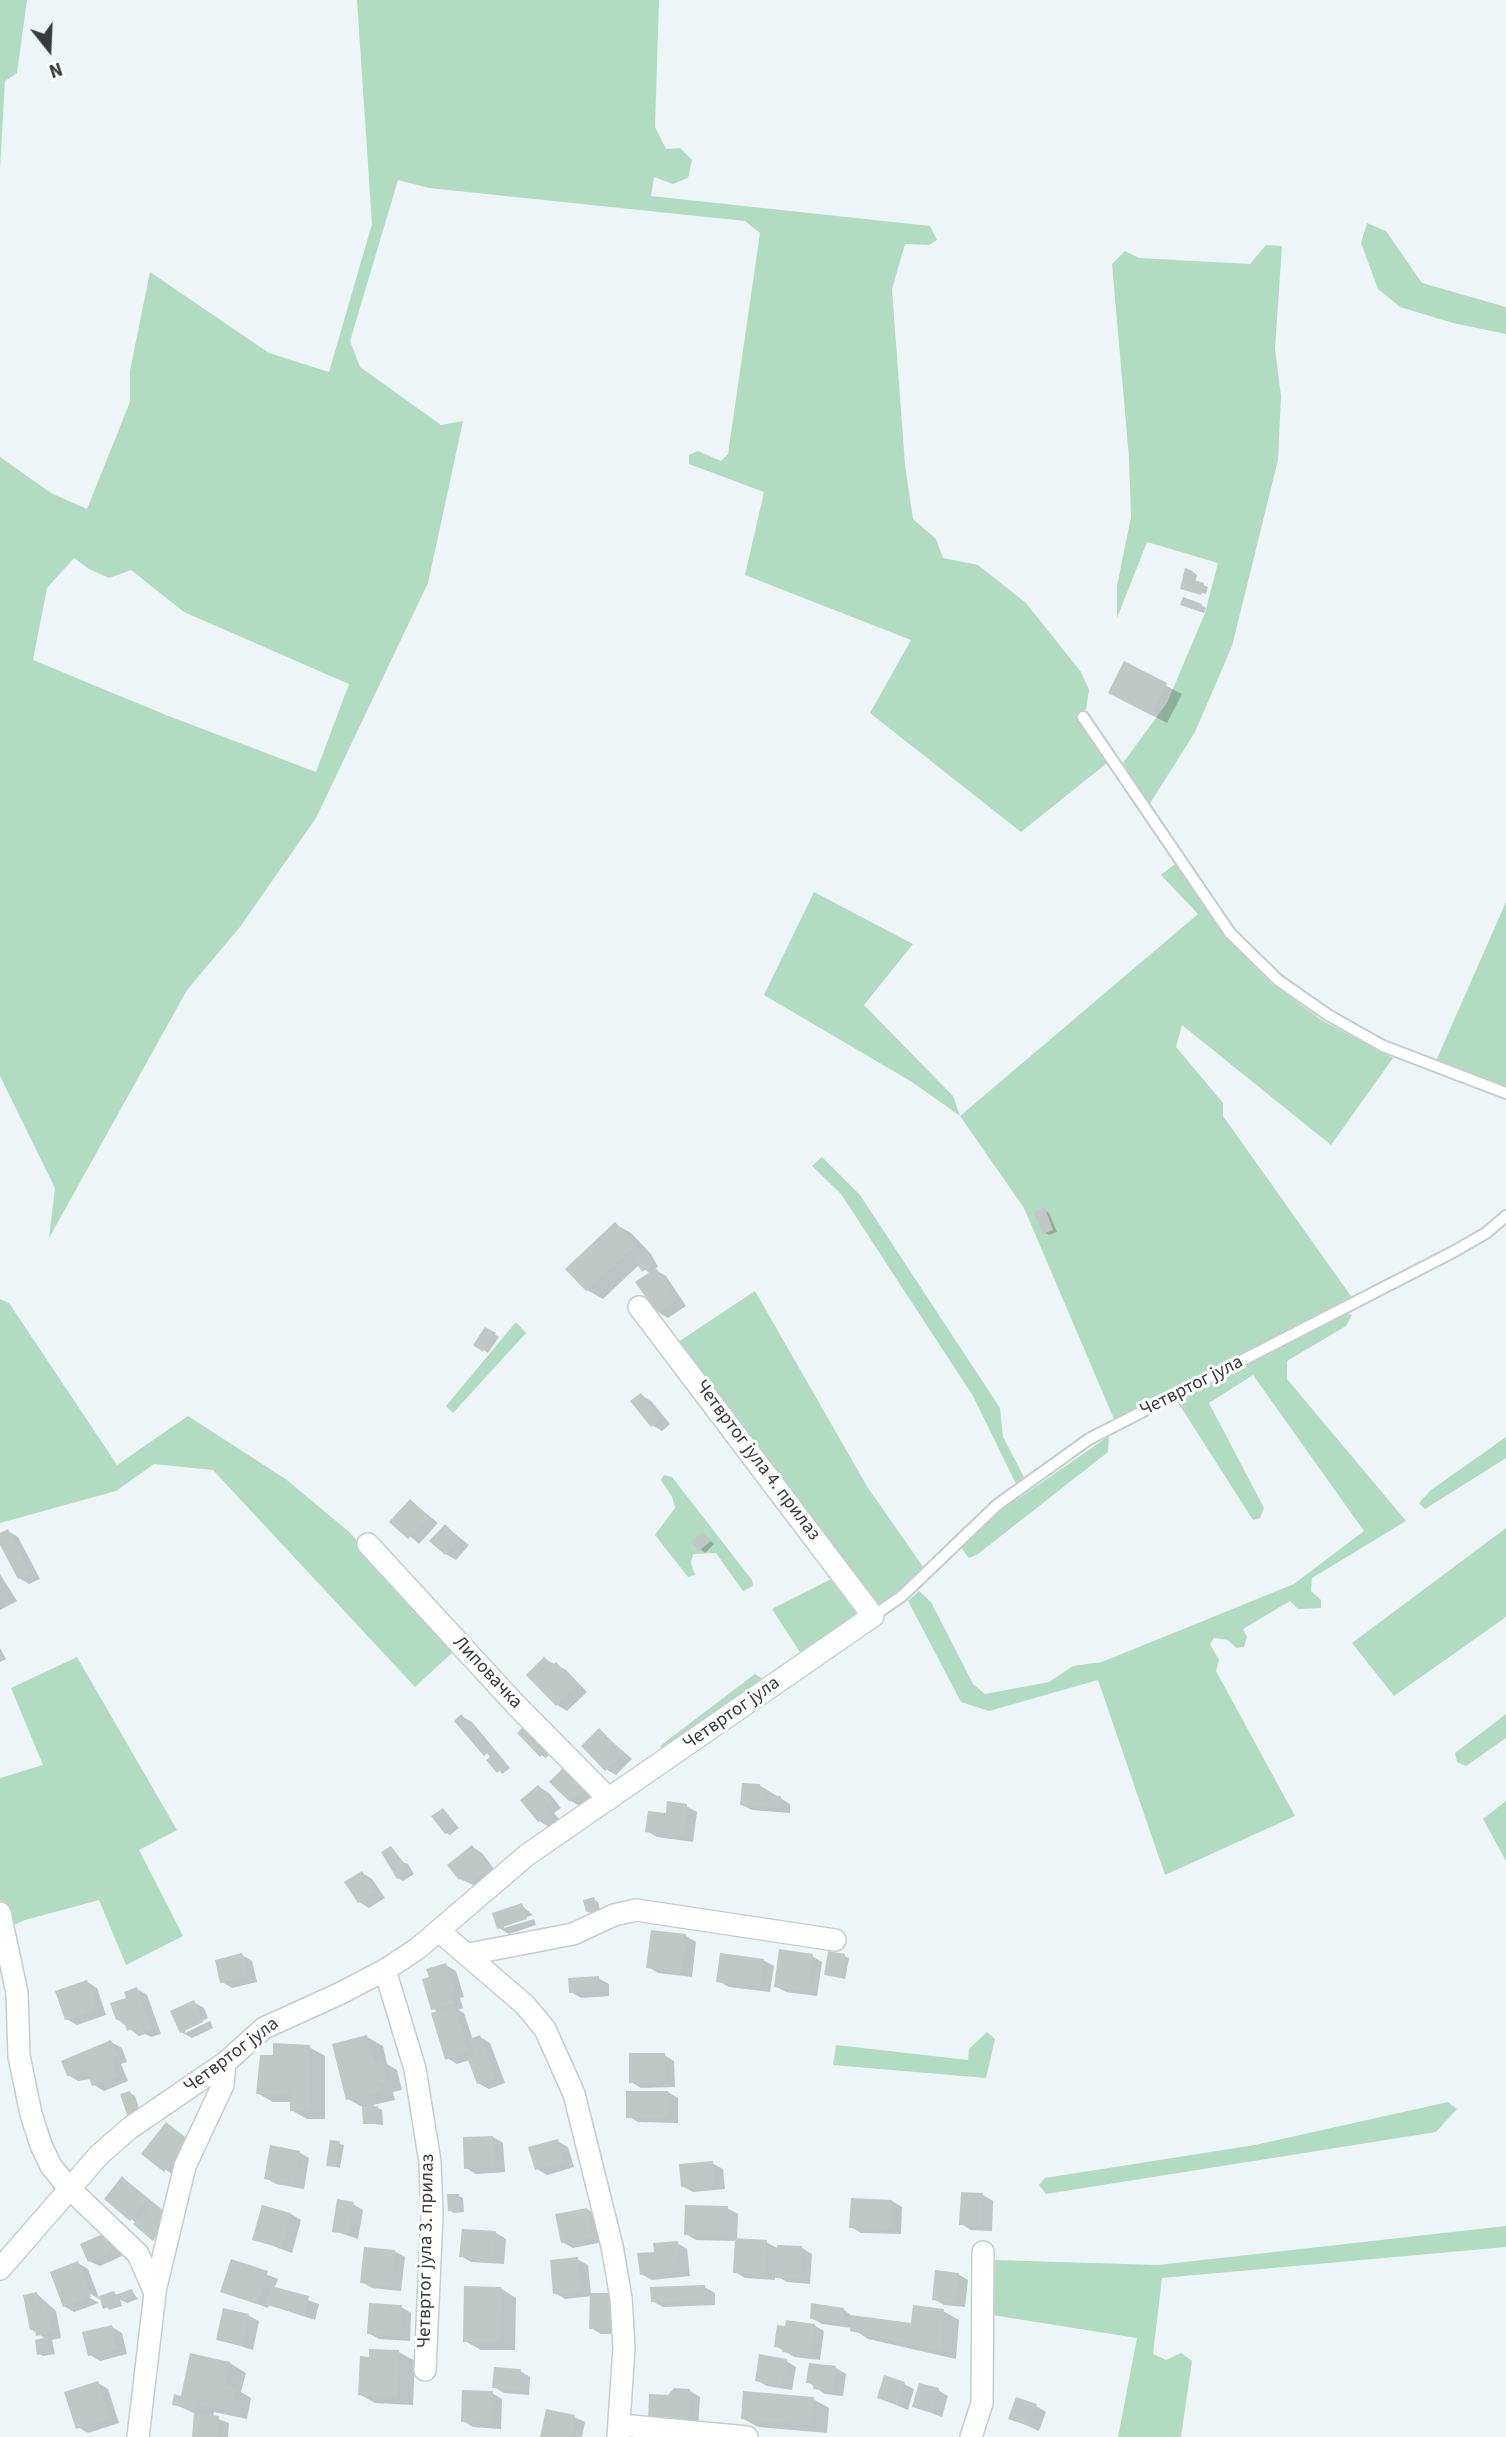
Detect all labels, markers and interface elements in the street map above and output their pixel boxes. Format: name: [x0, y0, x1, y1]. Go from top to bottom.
north arrow: [14, 14, 84, 84]
text: N: [45, 55, 66, 84]
street label: Четвртог јула: [1137, 1351, 1247, 1423]
street label: Четвртог јула 4. прилаз: [689, 1376, 825, 1546]
street label: Липовачка: [448, 1632, 526, 1714]
street label: Четвртог јула: [679, 1672, 785, 1756]
street label: Четвртог јула: [180, 2013, 284, 2099]
street label: Четвртог јула 3. прилаз: [414, 2154, 440, 2348]

